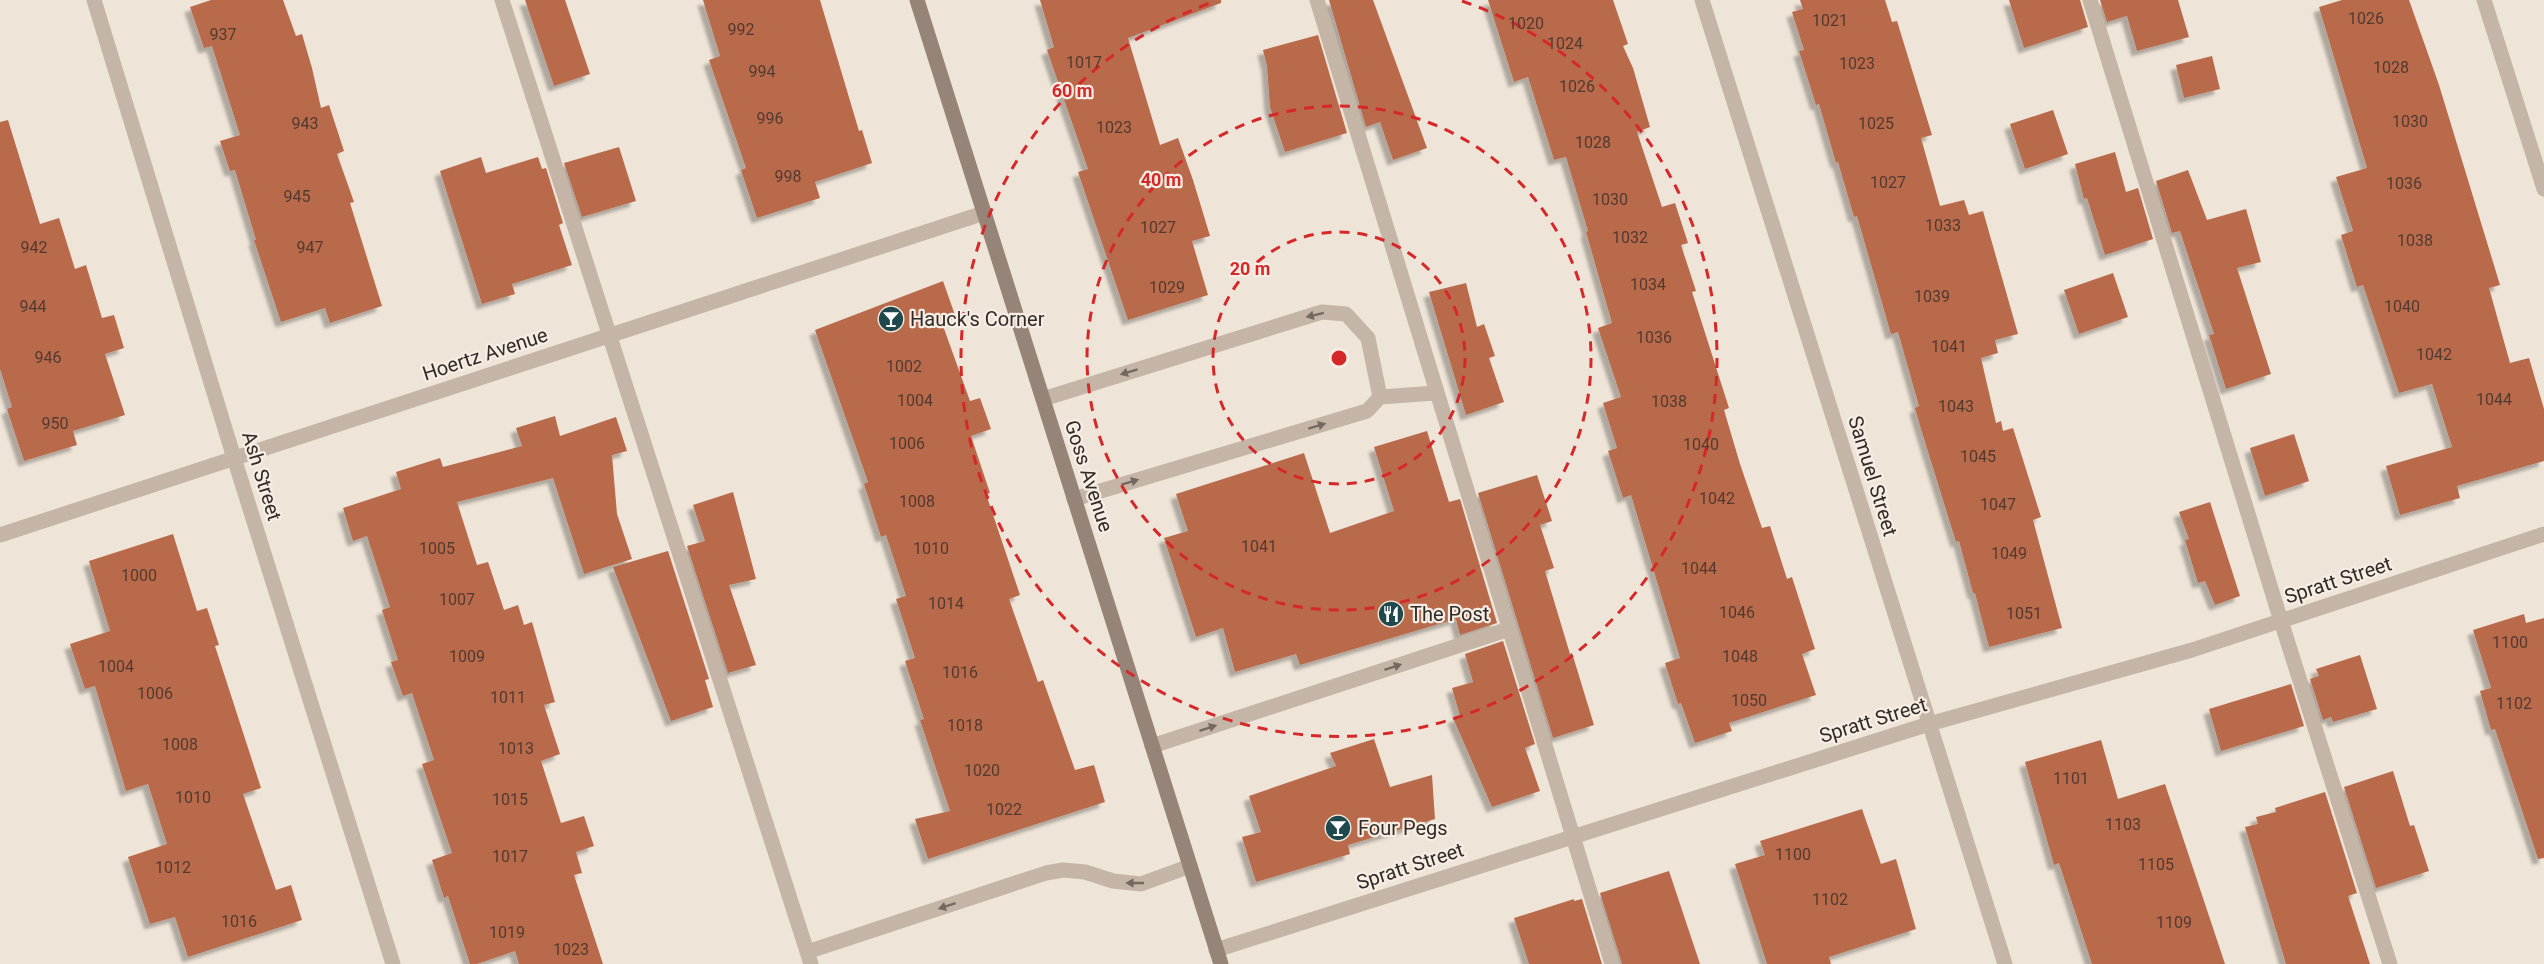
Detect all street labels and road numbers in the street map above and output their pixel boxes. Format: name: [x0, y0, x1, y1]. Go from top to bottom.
street label: Hoertz Avenue: [419, 322, 551, 386]
street label: Samuel Street: [1843, 413, 1903, 539]
street label: Goss Avenue: [1060, 417, 1118, 535]
street label: Ash Street: [237, 428, 287, 524]
street label: Spratt Street: [2281, 551, 2395, 609]
street label: Spratt Street: [1816, 692, 1930, 748]
street label: Spratt Street: [1353, 837, 1467, 895]

